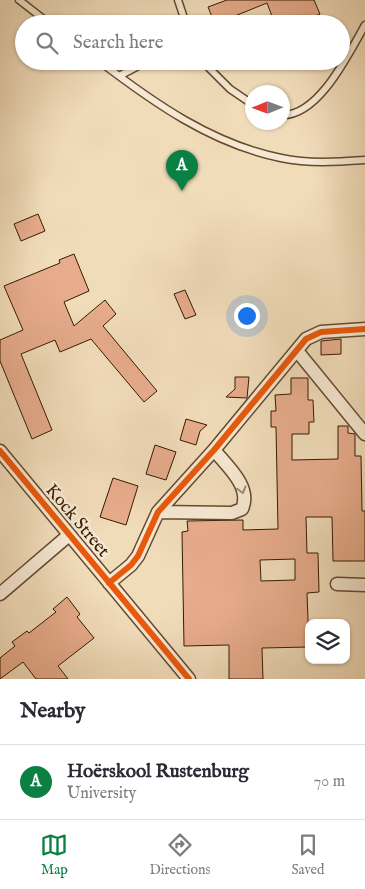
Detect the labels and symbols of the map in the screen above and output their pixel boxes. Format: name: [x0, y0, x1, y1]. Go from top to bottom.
north arrow: [245, 85, 290, 130]
pin: A: [166, 150, 198, 191]
your location: [234, 303, 260, 329]
street label: Kock Street: [40, 480, 114, 562]
one-way arrow: [237, 485, 247, 493]

